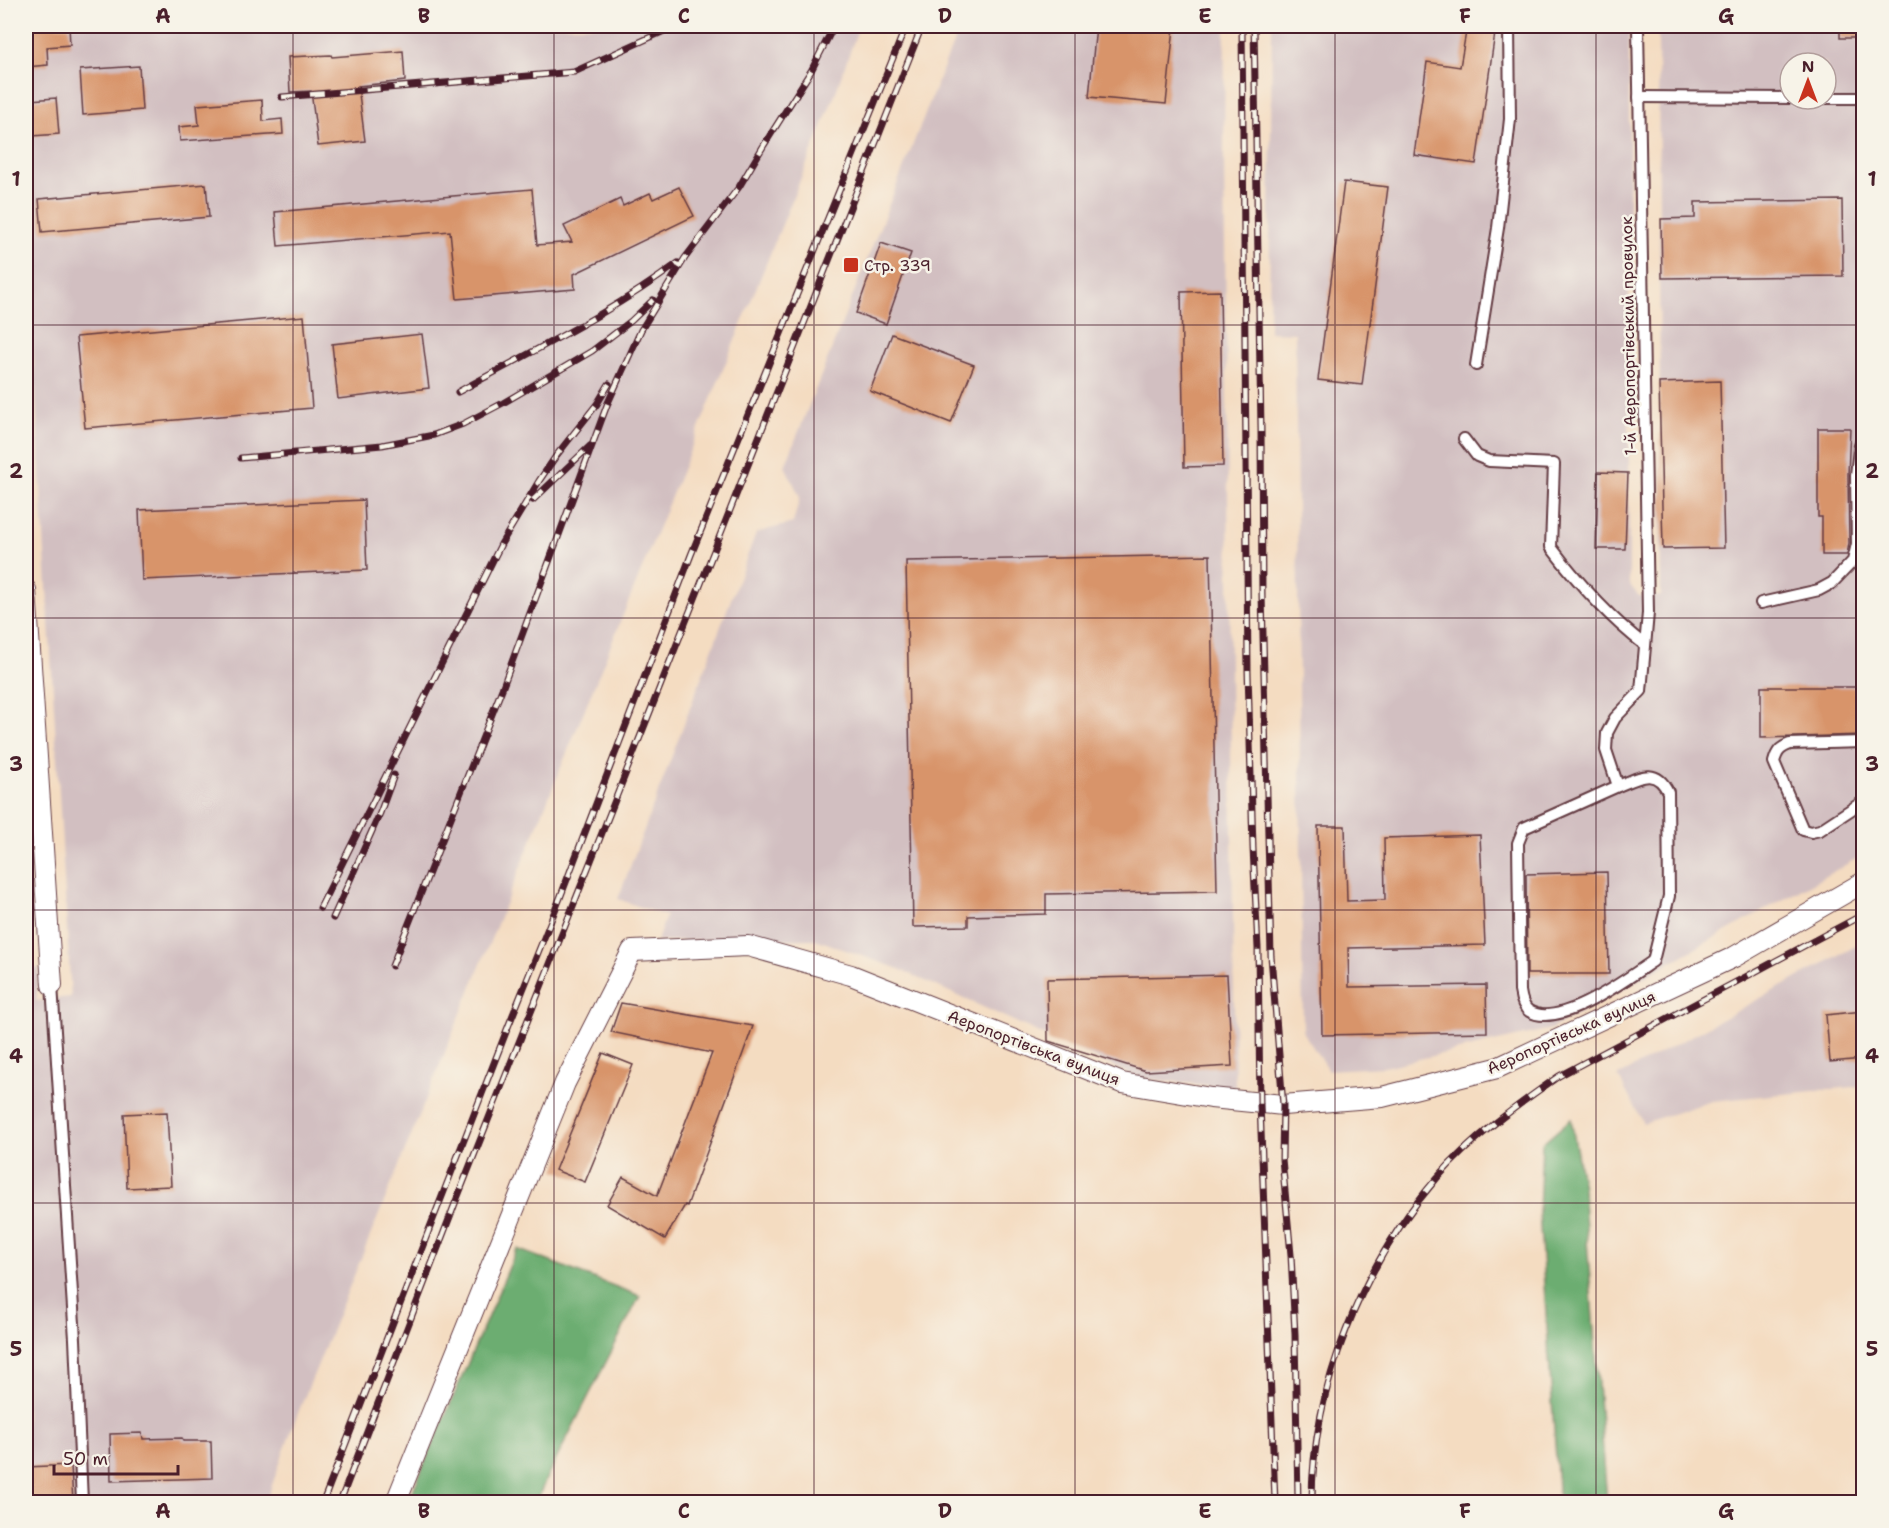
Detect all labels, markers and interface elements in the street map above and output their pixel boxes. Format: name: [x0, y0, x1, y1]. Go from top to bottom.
text: A: [155, 3, 171, 29]
text: B: [418, 3, 430, 29]
text: C: [678, 3, 690, 29]
text: D: [938, 3, 952, 29]
text: E: [1198, 3, 1212, 29]
text: F: [1459, 3, 1471, 29]
text: G: [1718, 3, 1734, 29]
north arrow: [1778, 51, 1838, 111]
text: N: [1802, 56, 1814, 77]
text: 1: [11, 166, 21, 192]
text: 1: [1867, 166, 1877, 192]
street label: 1-й Аеропортівський провулок: [1616, 216, 1641, 456]
place label: Стр. 339: [864, 255, 931, 276]
marker: Стр. 339: [842, 256, 860, 274]
text: 2: [9, 458, 23, 484]
text: 2: [1865, 458, 1879, 484]
text: 3: [9, 751, 23, 777]
text: 3: [1865, 751, 1879, 777]
street label: Аеропортівська вулиця: [1484, 986, 1659, 1079]
street label: Аеропортівська вулиця: [945, 1005, 1123, 1090]
text: 4: [9, 1043, 23, 1069]
text: 4: [1865, 1043, 1879, 1069]
text: 5: [10, 1336, 22, 1362]
text: 5: [1866, 1336, 1878, 1362]
scale bar: [54, 1438, 178, 1476]
text: 50 m: [63, 1447, 108, 1471]
text: A: [155, 1498, 171, 1524]
text: B: [418, 1498, 430, 1524]
text: C: [678, 1498, 690, 1524]
text: D: [938, 1498, 952, 1524]
text: E: [1198, 1498, 1212, 1524]
text: F: [1459, 1498, 1471, 1524]
text: G: [1718, 1498, 1734, 1524]

